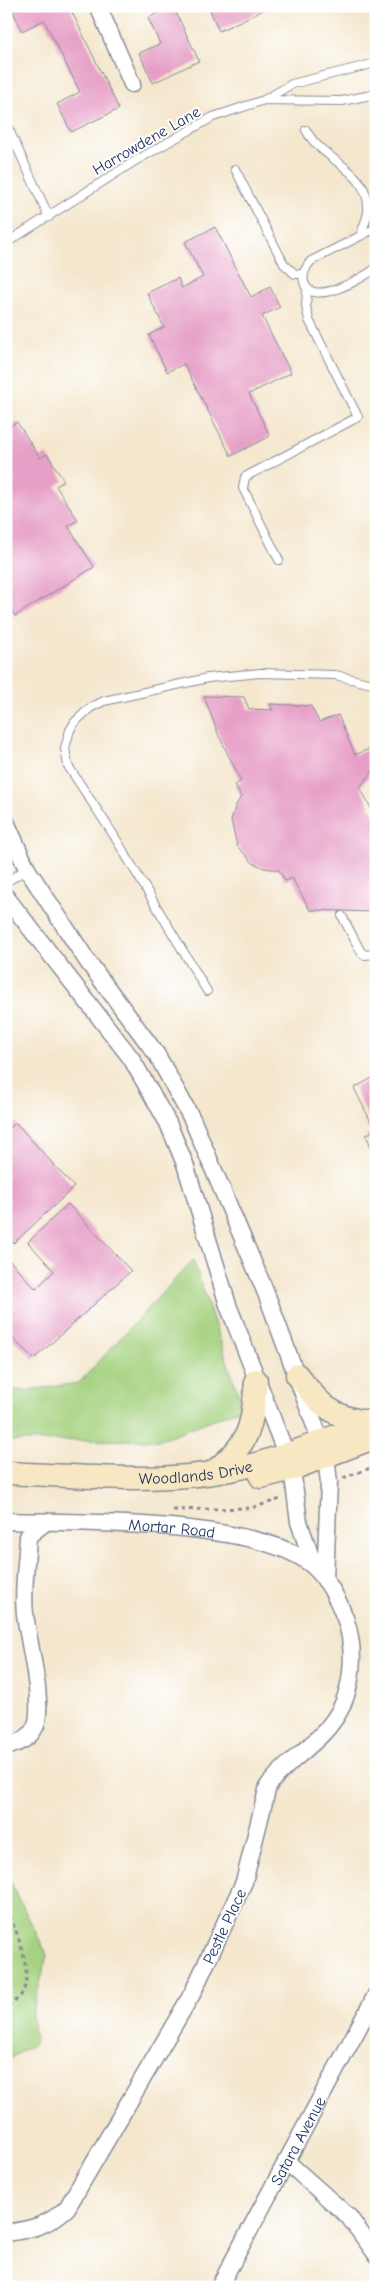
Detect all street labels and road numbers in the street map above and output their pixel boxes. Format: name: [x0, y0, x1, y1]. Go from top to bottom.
street label: Harrowdene Lane: [89, 103, 204, 179]
street label: Woodlands Drive: [139, 1457, 254, 1488]
street label: Mortar Road: [128, 1516, 216, 1542]
street label: Pestle Place: [200, 1886, 250, 1967]
street label: Satara Avenue: [267, 2094, 330, 2189]

